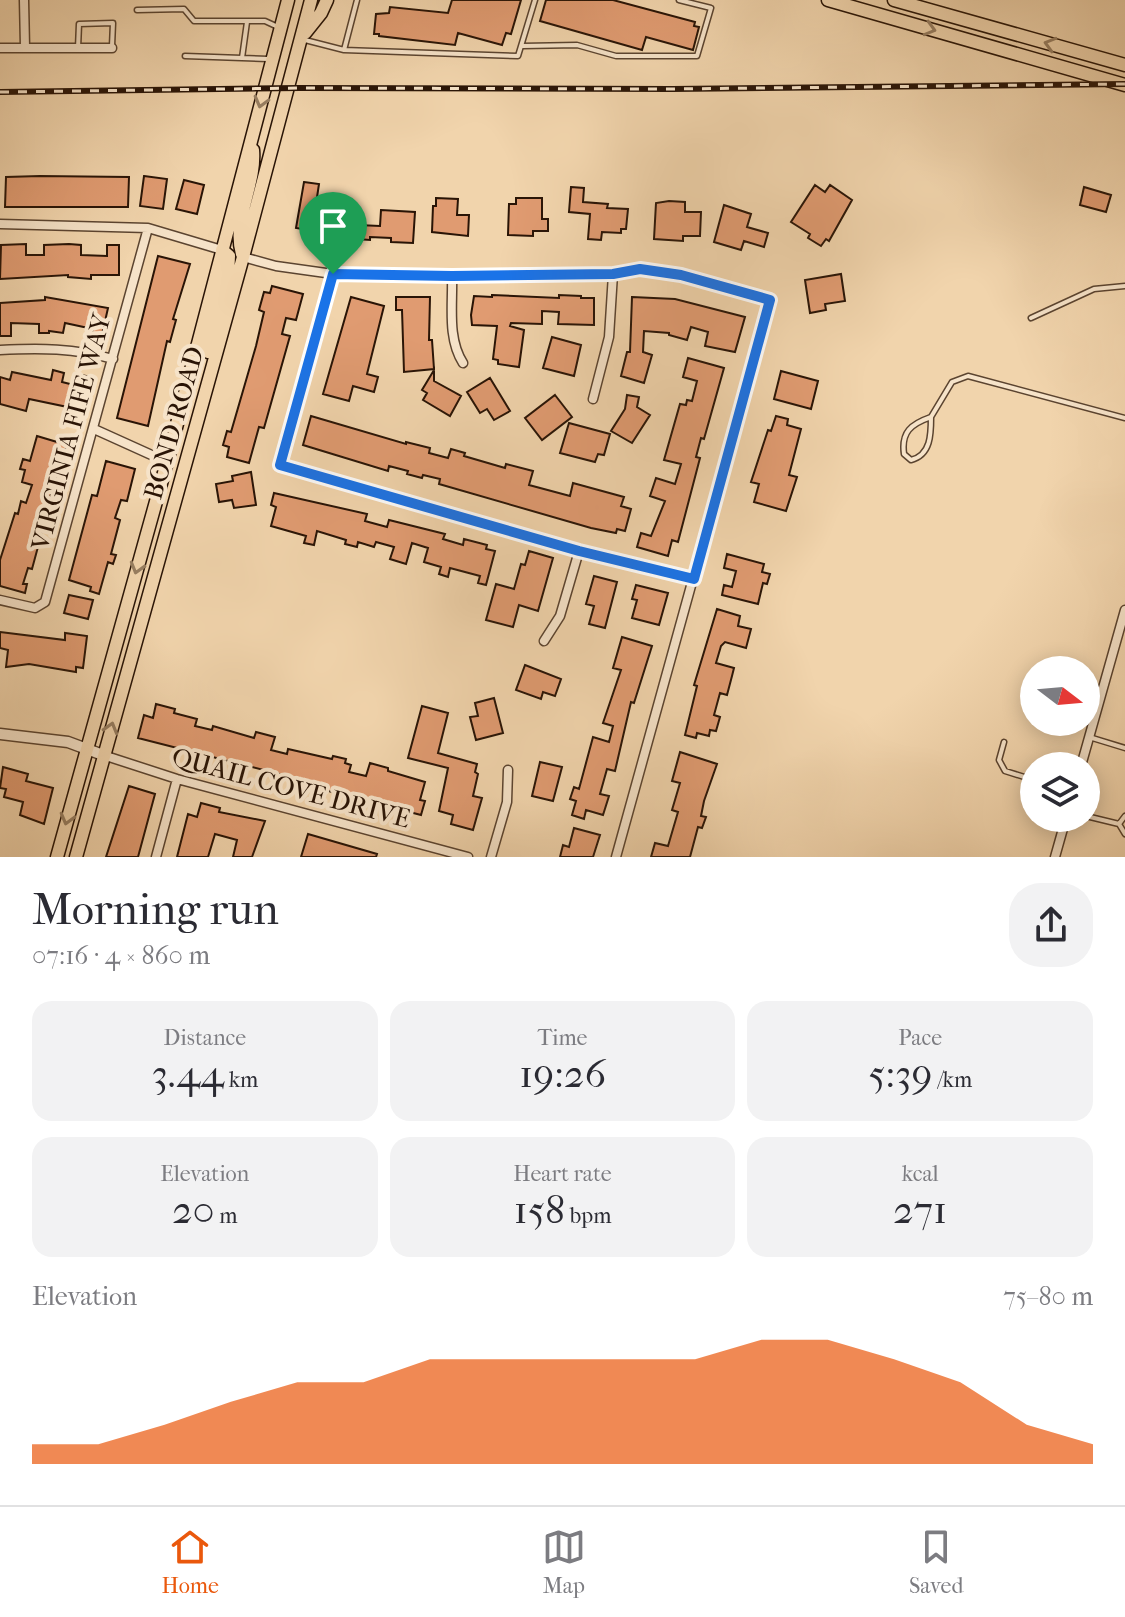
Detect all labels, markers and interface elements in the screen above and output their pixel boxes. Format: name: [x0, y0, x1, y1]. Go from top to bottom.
one-way arrow: [923, 20, 937, 36]
one-way arrow: [1043, 37, 1057, 53]
one-way arrow: [254, 95, 270, 109]
pin: [299, 192, 367, 274]
icon: arrive: [311, 204, 355, 248]
street label: VIRGINIA FIFE WAY: [24, 309, 118, 554]
street label: BOND ROAD: [137, 343, 211, 503]
one-way arrow: [129, 561, 146, 575]
north arrow: [1020, 656, 1100, 736]
map controls: [1020, 656, 1100, 832]
one-way arrow: [102, 721, 118, 735]
street label: QUAIL COVE DRIVE: [168, 741, 414, 835]
button: layers: [1020, 752, 1100, 832]
one-way arrow: [60, 812, 77, 825]
button: share: [1009, 883, 1093, 967]
text: Morning run: [32, 884, 279, 935]
text: 07:16 · 4 × 860 m: [32, 940, 210, 971]
text: Distance: [163, 1025, 246, 1051]
text: Time: [537, 1025, 587, 1051]
text: Pace: [898, 1025, 942, 1051]
text: 3.44: [151, 1051, 224, 1097]
text: 19:26: [519, 1051, 606, 1097]
text: 5:39: [868, 1051, 932, 1097]
text: km: [224, 1067, 258, 1093]
text: /km: [932, 1067, 972, 1093]
text: Elevation: [160, 1161, 249, 1187]
text: Heart rate: [513, 1161, 612, 1187]
text: kcal: [902, 1161, 939, 1187]
text: 20: [172, 1187, 215, 1233]
text: 158: [514, 1187, 565, 1233]
text: 271: [893, 1187, 947, 1233]
text: m: [215, 1203, 238, 1229]
text: bpm: [565, 1203, 611, 1229]
text: Elevation: [32, 1281, 137, 1312]
text: 75–80 m: [1003, 1281, 1093, 1312]
tab: Home: [162, 1525, 219, 1599]
tab: Map: [542, 1525, 586, 1599]
tab: Saved: [909, 1525, 963, 1599]

